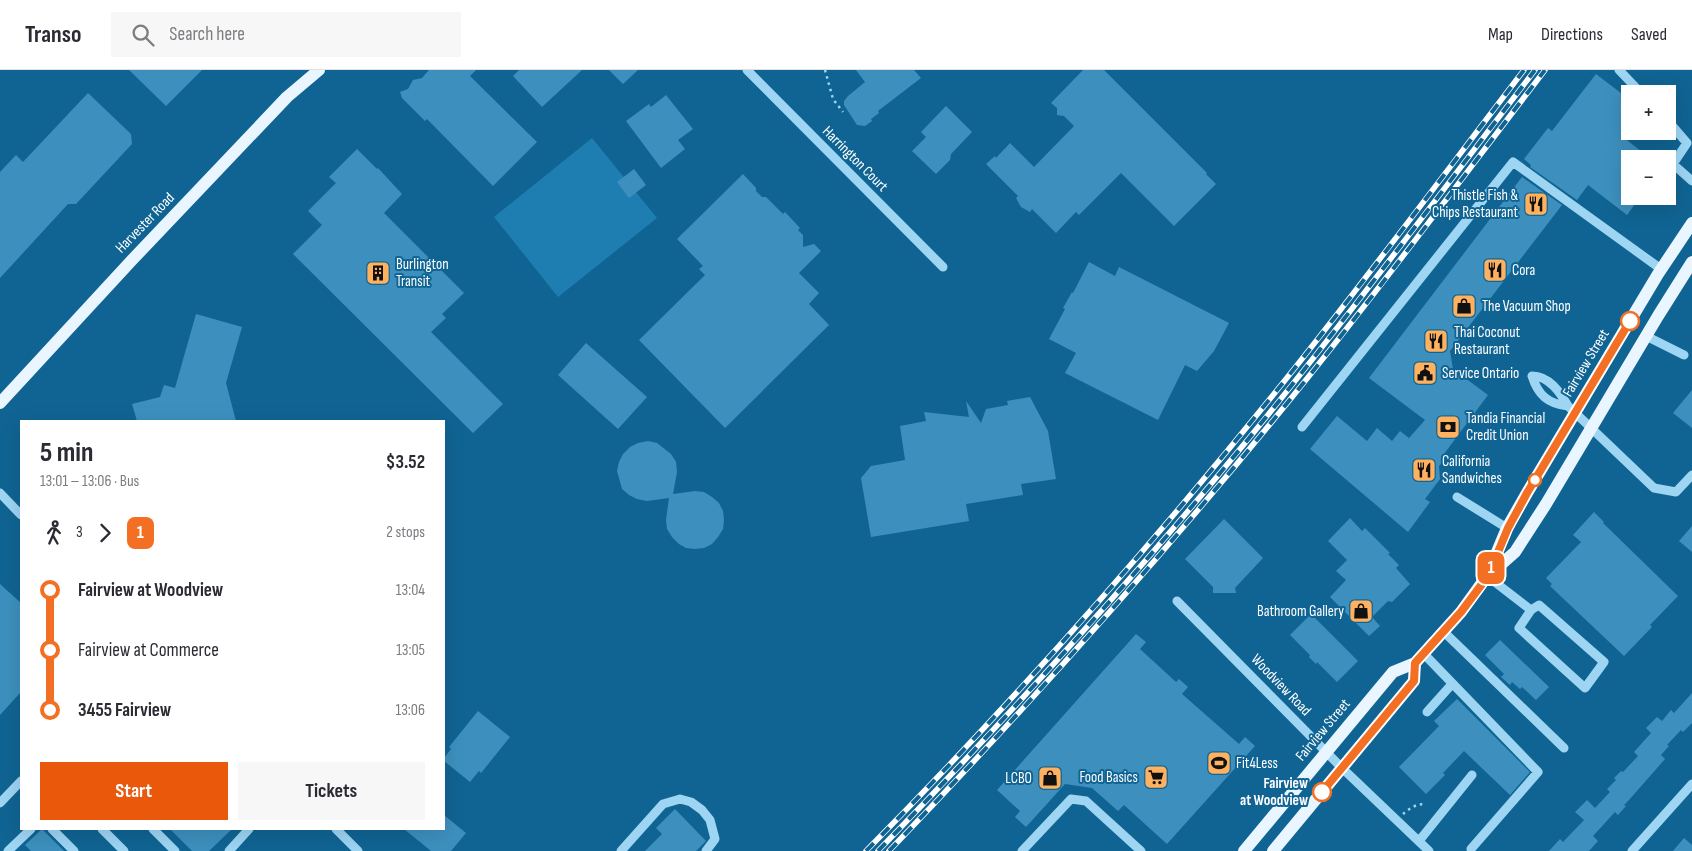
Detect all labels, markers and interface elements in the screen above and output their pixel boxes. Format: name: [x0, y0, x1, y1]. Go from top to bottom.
search box: [111, 12, 461, 57]
text: Transo: [25, 20, 81, 49]
icon: search: [129, 21, 157, 49]
text: Search here: [169, 23, 245, 46]
text: Map: [1488, 24, 1513, 45]
text: Directions: [1541, 24, 1603, 45]
text: Saved: [1631, 24, 1667, 45]
map controls: [1621, 85, 1676, 205]
button: +: [1621, 85, 1676, 140]
street label: Harrington Court: [818, 122, 892, 196]
button: −: [1621, 150, 1676, 205]
place label: Thistle Fish & Chips Restaurant: [1432, 186, 1518, 222]
street label: Harvester Road: [111, 189, 179, 257]
restaurant icon: Thistle Fish & Chips Restaurant: [1523, 191, 1549, 217]
place label: Burlington Transit: [396, 255, 449, 291]
restaurant icon: Cora: [1482, 257, 1508, 283]
building icon: Burlington Transit: [365, 260, 391, 286]
place label: Cora: [1512, 261, 1535, 280]
shop icon: The Vacuum Shop: [1451, 293, 1477, 319]
place label: The Vacuum Shop: [1482, 297, 1571, 316]
unlabelled marker: [1620, 311, 1640, 331]
place label: Thai Coconut Restaurant: [1454, 323, 1521, 359]
street label: Fairview Street: [1558, 325, 1614, 400]
restaurant icon: Thai Coconut Restaurant: [1423, 328, 1449, 354]
public building icon: Service Ontario: [1412, 360, 1438, 386]
place label: Service Ontario: [1442, 364, 1519, 383]
place label: Tandia Financial Credit Union: [1466, 409, 1545, 445]
bank icon: Tandia Financial Credit Union: [1435, 414, 1461, 440]
text: 5 min: [40, 436, 93, 469]
text: $3.52: [386, 451, 425, 474]
place label: California Sandwiches: [1442, 452, 1502, 488]
restaurant icon: California Sandwiches: [1411, 457, 1437, 483]
text: 13:01 – 13:06 · Bus: [40, 472, 139, 491]
unlabelled marker: [1528, 473, 1542, 487]
icon: walk: [40, 519, 68, 547]
icon: forward: [91, 519, 119, 547]
text: 1: [137, 522, 144, 543]
text: 3: [76, 523, 83, 542]
text: 2 stops: [386, 523, 425, 542]
line badge: 1: [1475, 552, 1507, 584]
text: 1: [1487, 557, 1495, 578]
text: Fairview at Woodview: [78, 579, 223, 602]
text: 13:04: [396, 581, 425, 600]
shop icon: Bathroom Gallery: [1348, 598, 1374, 624]
place label: Bathroom Gallery: [1257, 602, 1344, 621]
text: Fairview at Commerce: [78, 639, 219, 662]
text: 13:05: [396, 641, 425, 660]
street label: Woodview Road: [1247, 650, 1315, 720]
street label: Fairview Street: [1291, 695, 1355, 765]
text: 3455 Fairview: [78, 699, 171, 722]
text: 13:06: [396, 701, 425, 720]
sports icon: Fit4Less: [1206, 750, 1232, 776]
place label: Fit4Less: [1236, 754, 1278, 773]
button: Start: [40, 762, 228, 820]
button: Tickets: [238, 762, 425, 820]
supermarket icon: Food Basics: [1143, 764, 1169, 790]
shop icon: LCBO: [1037, 765, 1063, 791]
place label: Food Basics: [1079, 768, 1138, 787]
place label: LCBO: [1005, 769, 1032, 788]
place label: Fairview at Woodview: [1240, 774, 1308, 810]
marker: Fairview at Woodview: [1312, 782, 1332, 802]

